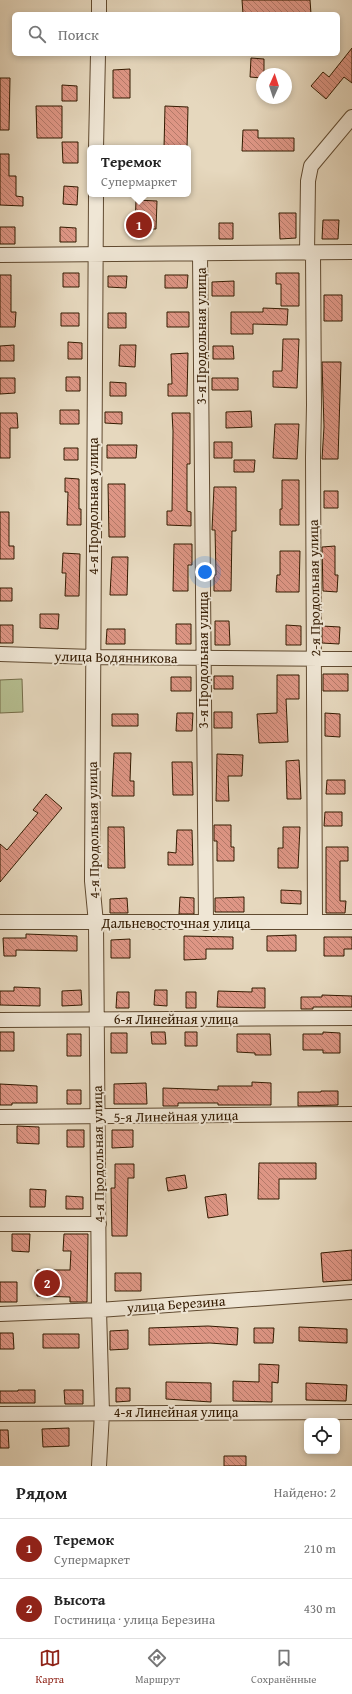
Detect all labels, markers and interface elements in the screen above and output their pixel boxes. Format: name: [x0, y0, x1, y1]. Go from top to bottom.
search box: [12, 12, 340, 56]
icon: search: [26, 23, 48, 45]
text: Поиск: [58, 24, 99, 45]
north arrow: [256, 68, 292, 104]
popup: [87, 145, 191, 197]
text: Теремок: [101, 151, 161, 172]
text: Супермаркет: [101, 172, 177, 191]
pin: 1: [126, 210, 152, 240]
street label: 3-я Продольная улица: [191, 267, 211, 405]
street label: 4-я Продольная улица: [83, 437, 103, 575]
street label: 2-я Продольная улица: [303, 519, 325, 657]
your location: [195, 562, 215, 582]
street label: 3-я Продольная улица: [193, 591, 213, 729]
street label: улица Водянникова: [53, 646, 178, 668]
street label: 4-я Продольная улица: [82, 761, 104, 899]
street label: Дальневосточная улица: [101, 913, 251, 933]
street label: 6-я Линейная улица: [114, 1009, 239, 1029]
street label: 4-я Продольная улица: [87, 1085, 109, 1223]
street label: 5-я Линейная улица: [113, 1105, 239, 1127]
pin: 2: [34, 1268, 60, 1298]
street label: улица Березина: [125, 1291, 226, 1317]
street label: 4-я Линейная улица: [114, 1402, 239, 1422]
map controls: [304, 1418, 340, 1454]
button: locate: [304, 1418, 340, 1454]
text: Рядом: [16, 1480, 67, 1505]
text: Найдено: 2: [274, 1483, 336, 1502]
text: Теремок: [54, 1529, 114, 1550]
text: 1: [26, 1539, 32, 1558]
text: 210 m: [304, 1539, 336, 1558]
text: Супермаркет: [54, 1550, 130, 1569]
text: Высота: [54, 1589, 106, 1610]
text: 2: [26, 1599, 32, 1618]
text: 430 m: [304, 1599, 336, 1618]
text: Гостиница · улица Березина: [54, 1610, 215, 1629]
tab: Карта: [35, 1647, 64, 1687]
tab: Маршрут: [135, 1647, 180, 1687]
tab: Сохранённые: [251, 1647, 316, 1687]

